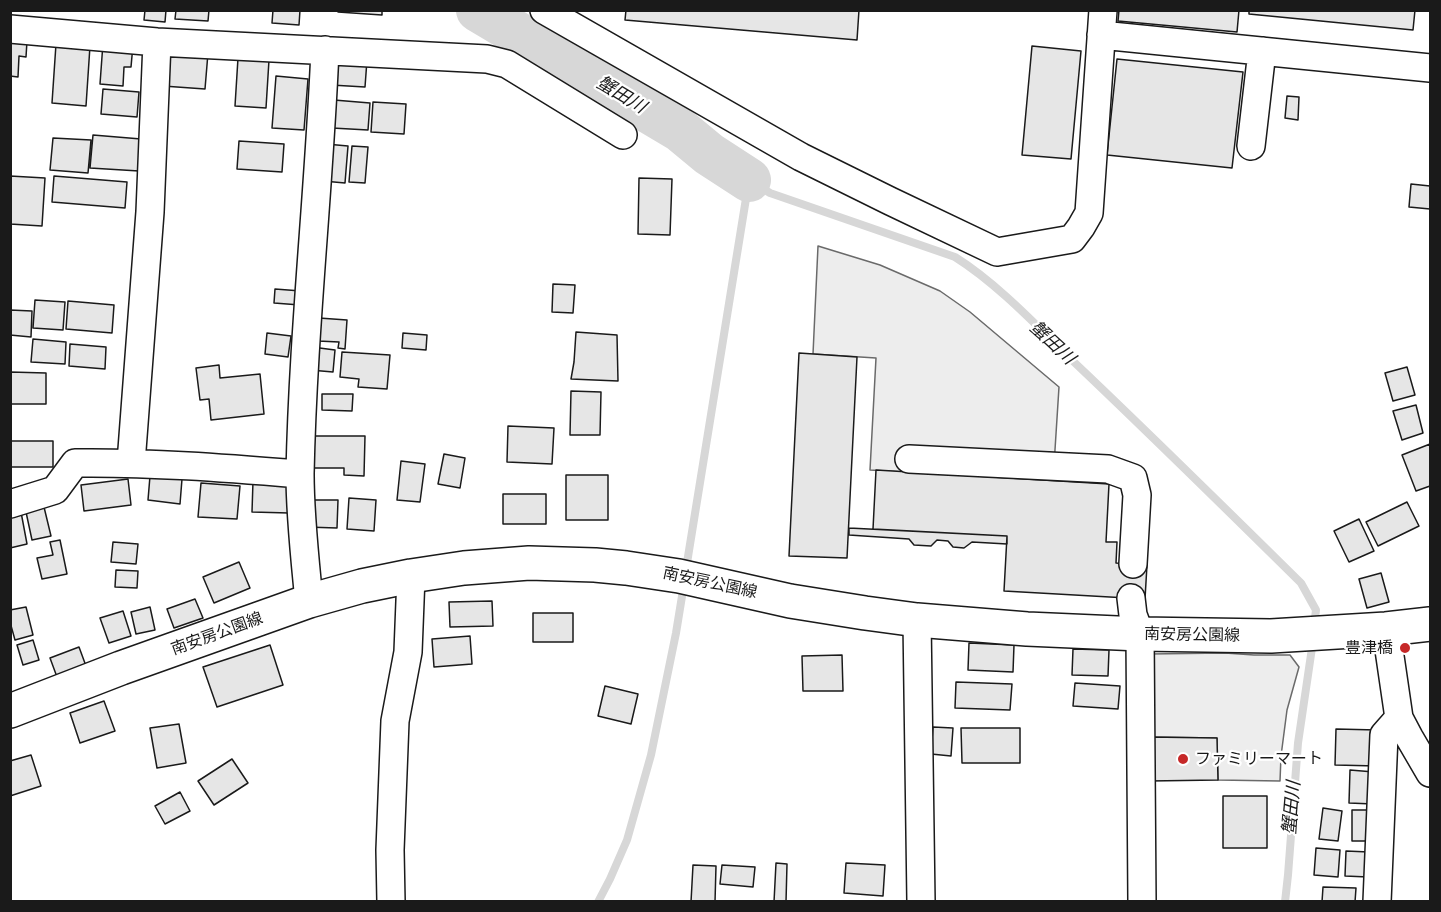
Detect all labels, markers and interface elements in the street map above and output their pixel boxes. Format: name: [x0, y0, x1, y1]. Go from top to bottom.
water label: 蟹田川: [592, 72, 650, 118]
water label: 蟹田川: [1025, 317, 1079, 369]
street label: 南安房公園線: [661, 564, 759, 602]
street label: 南安房公園線: [169, 609, 265, 659]
street label: 南安房公園線: [1144, 625, 1240, 645]
place label: 豊津橋: [1345, 638, 1393, 658]
marker: 豊津橋: [1398, 641, 1412, 655]
place label: ファミリーマート: [1195, 749, 1323, 769]
marker: ファミリーマート: [1176, 752, 1190, 766]
water label: 蟹田川: [1279, 780, 1305, 836]

